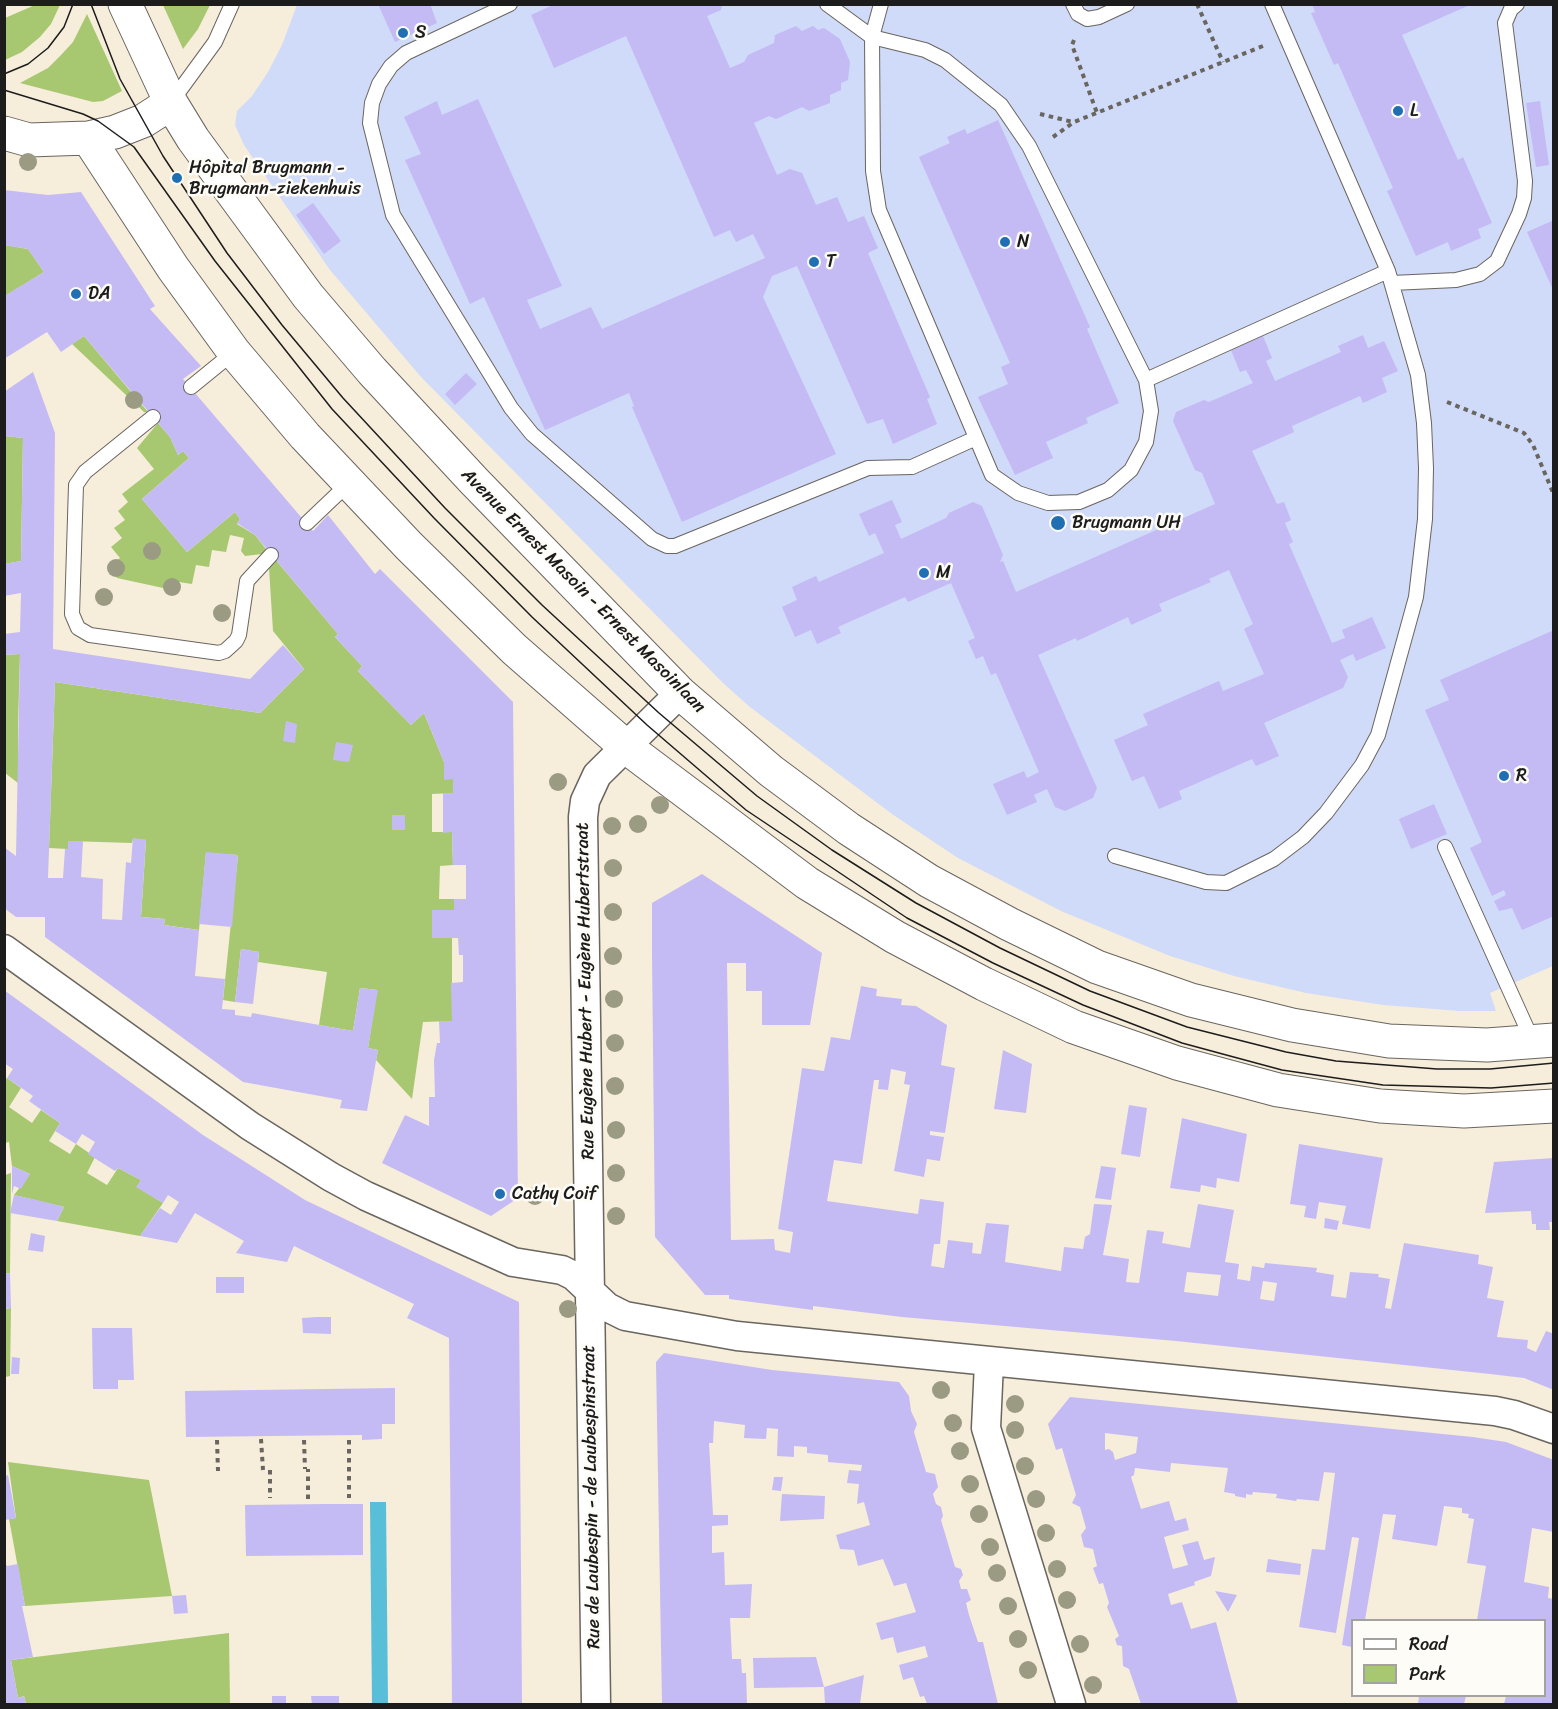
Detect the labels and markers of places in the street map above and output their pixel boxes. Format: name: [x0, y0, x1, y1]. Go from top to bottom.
place label: S: [415, 22, 426, 44]
marker: S: [396, 26, 410, 40]
place label: L: [1410, 100, 1418, 122]
marker: L: [1391, 104, 1405, 118]
place label: Hôpital Brugmann - Brugmann-ziekenhuis: [189, 157, 361, 200]
marker: Hôpital Brugmann - Brugmann-ziekenhuis: [170, 171, 184, 185]
place label: N: [1017, 231, 1029, 253]
marker: N: [998, 235, 1012, 249]
place label: T: [826, 251, 836, 273]
marker: T: [807, 255, 821, 269]
place label: DA: [88, 283, 111, 305]
marker: DA: [69, 287, 83, 301]
place label: Brugmann UH: [1072, 512, 1181, 534]
marker: Brugmann UH: [1049, 514, 1067, 532]
place label: M: [936, 562, 951, 584]
marker: M: [917, 566, 931, 580]
place label: R: [1516, 765, 1527, 787]
marker: R: [1497, 769, 1511, 783]
place label: Cathy Coif: [512, 1183, 597, 1205]
marker: Cathy Coif: [493, 1187, 507, 1201]

